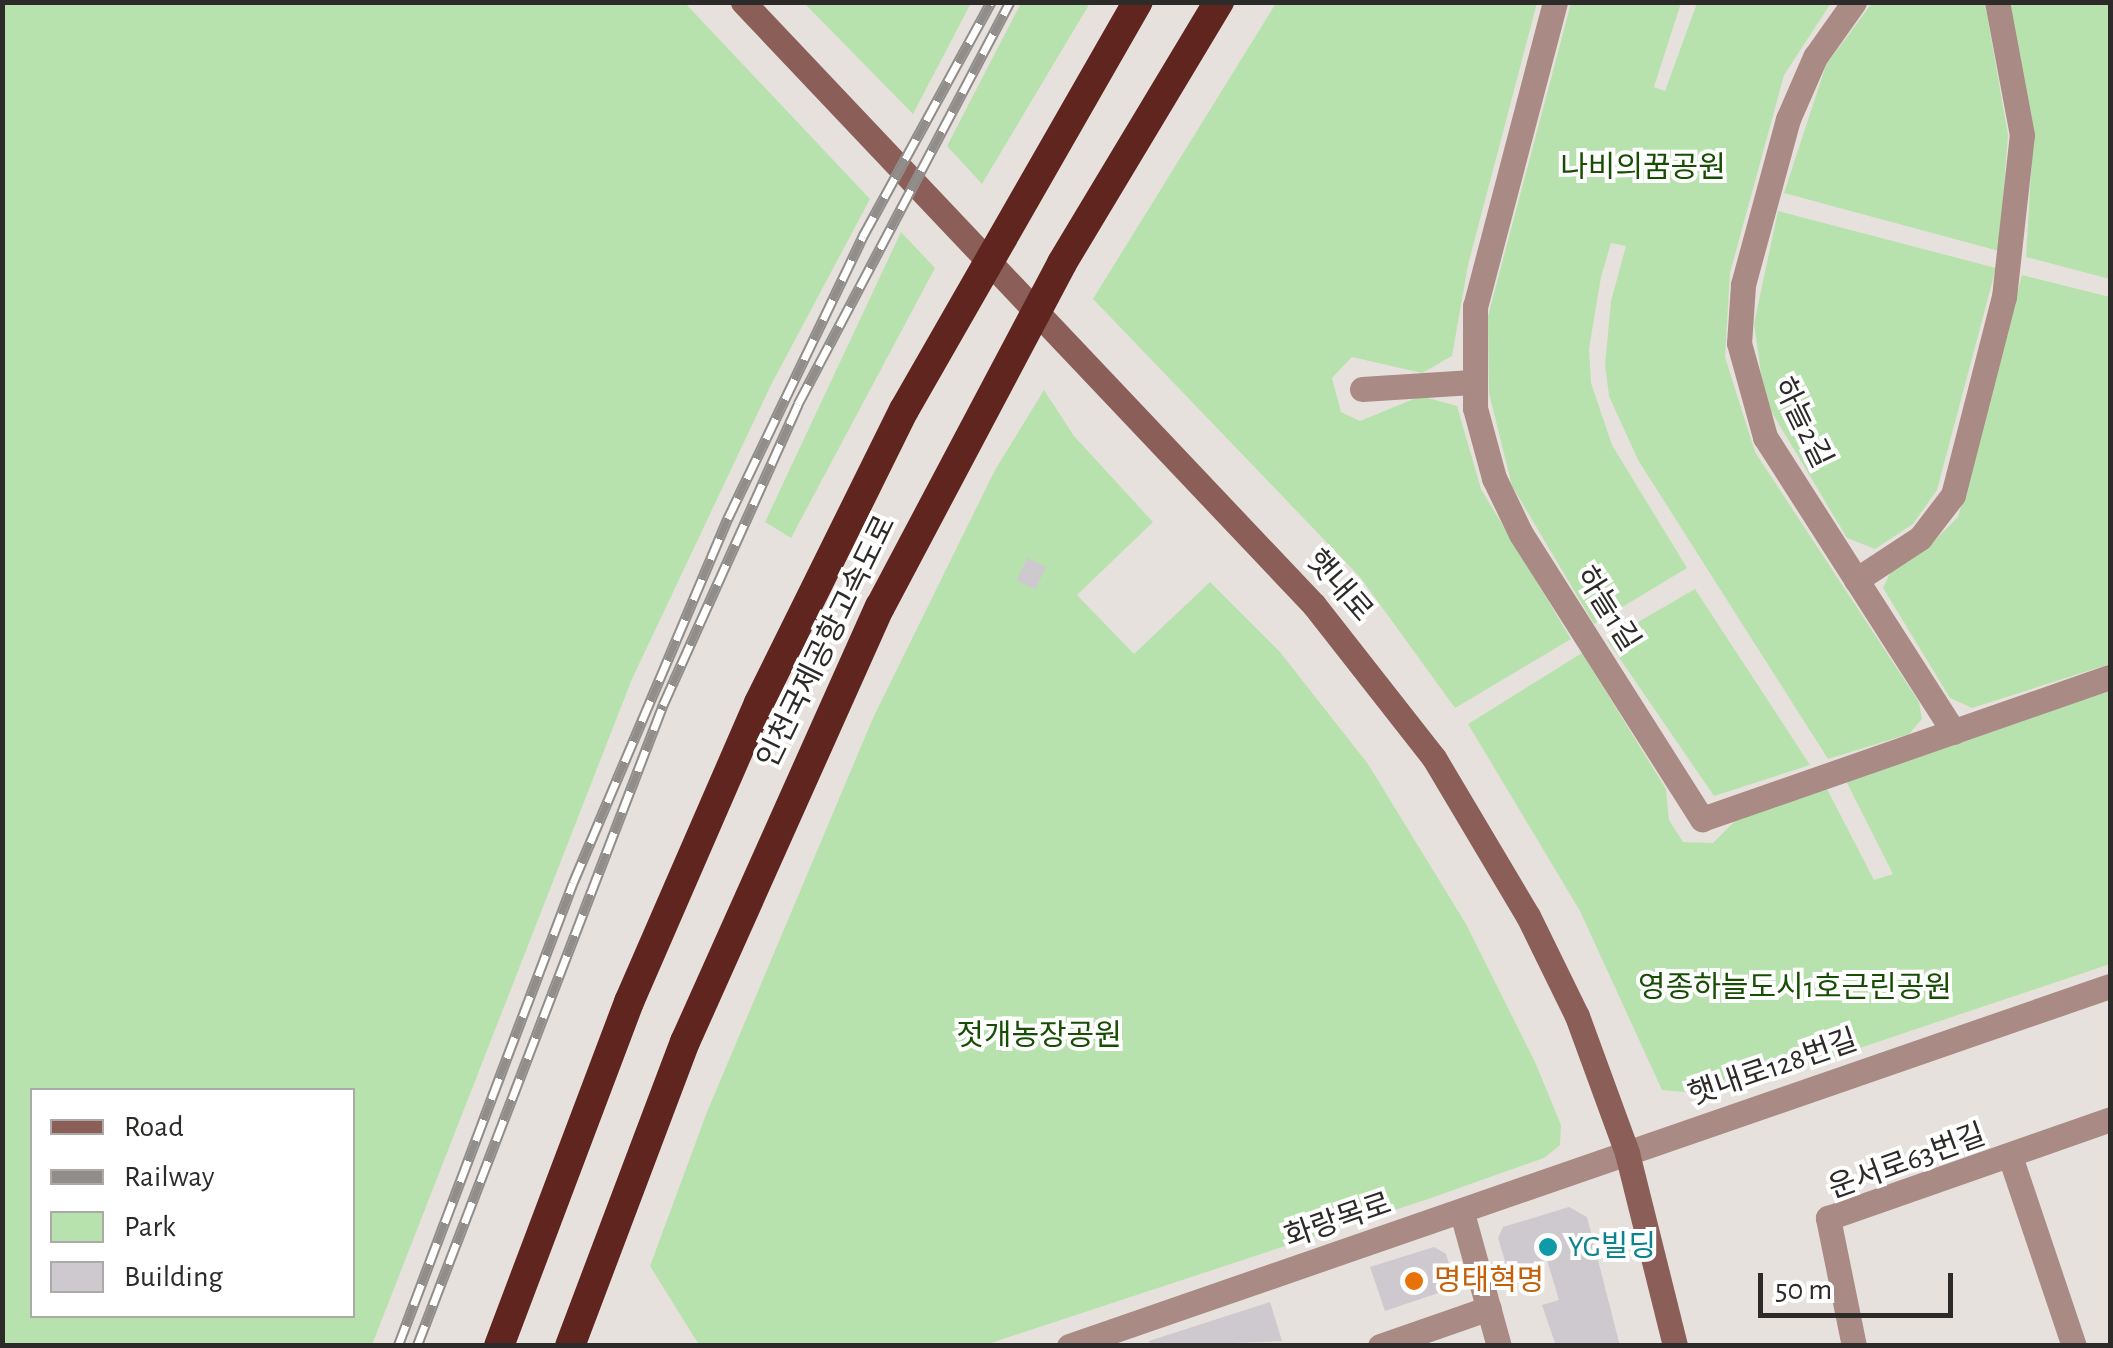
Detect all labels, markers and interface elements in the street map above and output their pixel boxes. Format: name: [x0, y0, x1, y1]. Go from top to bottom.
park label: 나비의꿈공원: [1560, 150, 1726, 186]
street label: 하늘2길: [1765, 372, 1839, 474]
street label: 인천국제공항고속도로: [750, 510, 904, 774]
street label: 햇내로: [1298, 543, 1380, 629]
street label: 하늘1길: [1567, 560, 1647, 658]
park label: 영종하늘도시1호근린공원: [1638, 970, 1952, 1006]
park label: 젓개농장공원: [956, 1018, 1122, 1054]
street label: 햇내로128번길: [1684, 1022, 1862, 1114]
legend: [30, 1088, 355, 1318]
text: Road: [124, 1112, 184, 1142]
street label: 운서로63번길: [1824, 1117, 1990, 1207]
text: Railway: [124, 1162, 215, 1192]
street label: 화랑목로: [1280, 1186, 1396, 1256]
text: Park: [124, 1212, 176, 1242]
place label: YG빌딩: [1568, 1229, 1656, 1265]
marker: YG빌딩: [1537, 1236, 1559, 1258]
scale bar: [1763, 1253, 1958, 1315]
text: Building: [124, 1262, 223, 1292]
place label: 명태혁명: [1434, 1263, 1544, 1299]
marker: 명태혁명: [1403, 1270, 1425, 1292]
text: 50 m: [1775, 1275, 1832, 1305]

